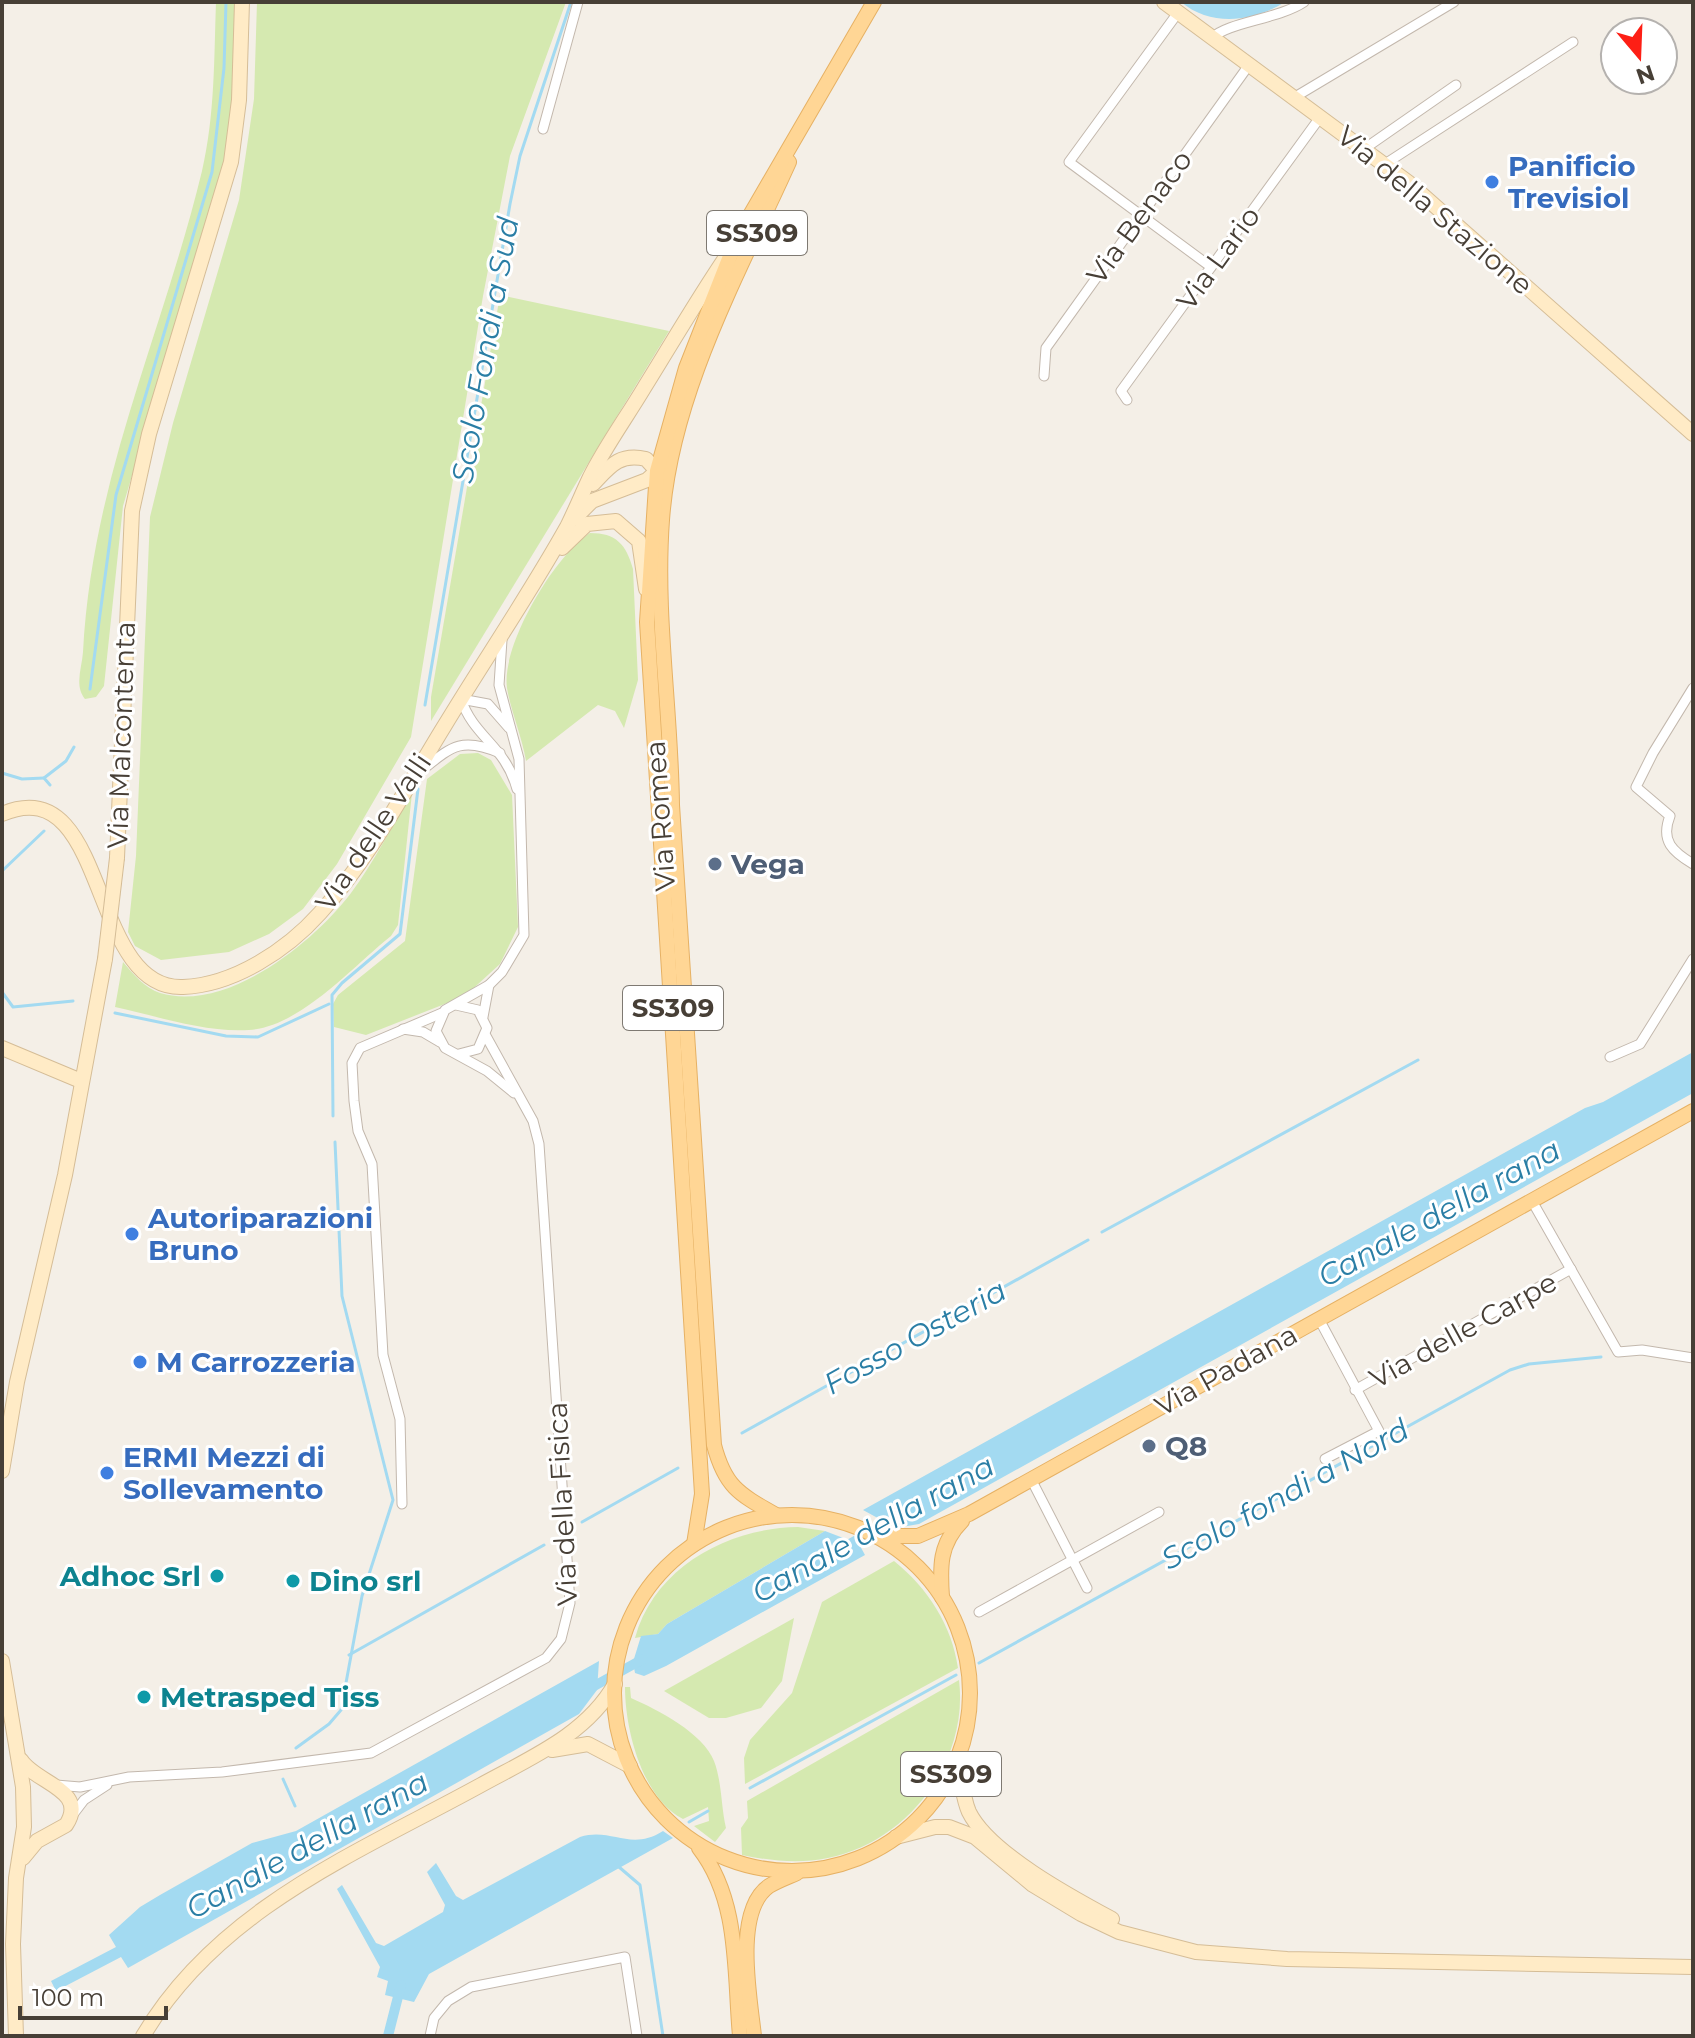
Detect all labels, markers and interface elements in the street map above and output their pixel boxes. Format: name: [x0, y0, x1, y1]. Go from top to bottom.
north arrow: [1599, 16, 1679, 96]
text: N: [1633, 59, 1658, 90]
street label: Via della Stazione: [1330, 118, 1540, 302]
street label: Via Benaco: [1079, 144, 1199, 290]
place label: Panificio Trevisiol: [1508, 149, 1636, 215]
marker: Panificio Trevisiol: [1483, 173, 1501, 191]
street label: Via Lario: [1169, 200, 1267, 316]
road number: SS309: [707, 211, 807, 255]
water label: Scolo Fondi a Sud: [443, 213, 527, 486]
street label: Via Malcontenta: [100, 621, 142, 849]
street label: Via Romea: [638, 740, 682, 892]
street label: Via delle Valli: [308, 747, 438, 917]
place label: Vega: [730, 847, 805, 881]
marker: Vega: [706, 855, 724, 873]
road number: SS309: [623, 986, 723, 1030]
water label: Canale della rana: [1311, 1131, 1567, 1295]
place label: Autoriparazioni Bruno: [147, 1201, 373, 1267]
marker: Autoriparazioni Bruno: [123, 1225, 141, 1243]
street label: Via delle Carpe: [1363, 1265, 1563, 1395]
water label: Fosso Osteria: [817, 1272, 1013, 1402]
street label: Via Padana: [1149, 1317, 1303, 1423]
place label: M Carrozzeria: [156, 1345, 356, 1379]
marker: M Carrozzeria: [131, 1353, 149, 1371]
street label: Via della Fisica: [540, 1401, 584, 1607]
water label: Scolo fondi a Nord: [1155, 1410, 1416, 1577]
place label: Q8: [1165, 1429, 1207, 1463]
marker: Q8: [1140, 1437, 1158, 1455]
place label: ERMI Mezzi di Sollevamento: [123, 1440, 325, 1506]
water label: Canale della rana: [745, 1447, 1001, 1611]
marker: ERMI Mezzi di Sollevamento: [98, 1464, 116, 1482]
place label: Adhoc Srl: [59, 1559, 201, 1593]
place label: Dino srl: [309, 1564, 422, 1598]
marker: Adhoc Srl: [208, 1567, 226, 1585]
marker: Dino srl: [284, 1572, 302, 1590]
place label: Metrasped Tiss: [160, 1680, 380, 1714]
marker: Metrasped Tiss: [135, 1688, 153, 1706]
road number: SS309: [901, 1752, 1001, 1796]
water label: Canale della rana: [179, 1763, 435, 1927]
scale bar: [20, 1970, 166, 2020]
text: 100 m: [32, 1983, 104, 2012]

